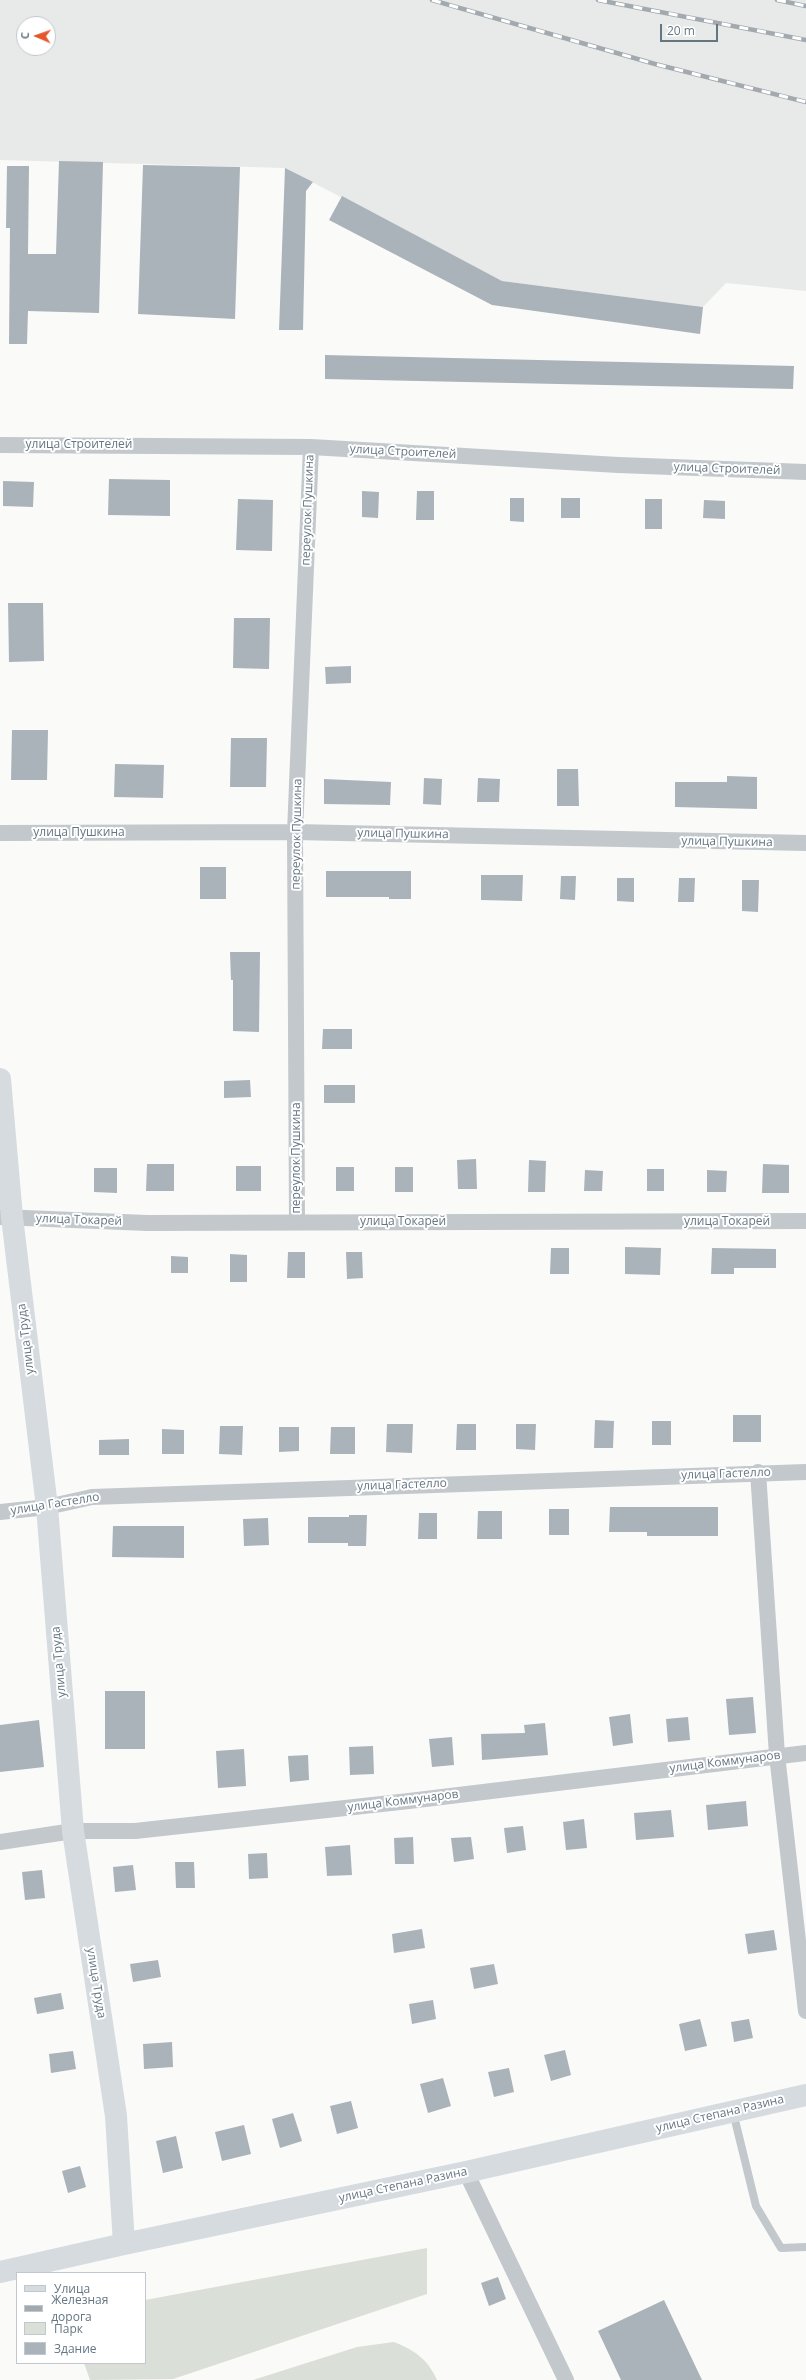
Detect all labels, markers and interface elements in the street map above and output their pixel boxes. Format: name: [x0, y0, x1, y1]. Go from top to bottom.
north arrow: [16, 16, 56, 56]
scale bar: [662, 16, 720, 42]
text: 20 m: [667, 22, 695, 39]
text: С: [17, 32, 32, 39]
street label: улица Строителей: [26, 438, 132, 452]
street label: улица Строителей: [349, 442, 457, 462]
street label: переулок Пушкина: [299, 454, 317, 566]
street label: улица Строителей: [673, 460, 781, 478]
street label: переулок Пушкина: [289, 778, 305, 890]
street label: улица Пушкина: [33, 826, 125, 840]
street label: улица Пушкина: [357, 826, 449, 842]
street label: улица Пушкина: [681, 834, 773, 850]
street label: переулок Пушкина: [290, 1102, 304, 1214]
street label: улица Токарей: [36, 1211, 122, 1229]
street label: улица Токарей: [360, 1215, 446, 1229]
street label: улица Токарей: [684, 1215, 770, 1229]
street label: улица Труда: [15, 1303, 37, 1375]
street label: улица Гастелло: [681, 1465, 771, 1483]
street label: улица Гастелло: [357, 1476, 447, 1494]
street label: улица Гастелло: [10, 1490, 100, 1518]
street label: улица Труда: [49, 1626, 69, 1698]
street label: улица Коммунаров: [669, 1748, 781, 1776]
street label: улица Коммунаров: [347, 1787, 459, 1815]
street label: улица Труда: [83, 1947, 109, 2019]
street label: улица Степана Разина: [655, 2092, 785, 2136]
street label: улица Степана Разина: [338, 2164, 468, 2206]
legend: [16, 2272, 146, 2364]
text: Улица: [54, 2280, 90, 2297]
text: Железная дорога: [51, 2291, 108, 2325]
text: Парк: [54, 2320, 83, 2337]
text: Здание: [54, 2340, 97, 2357]

